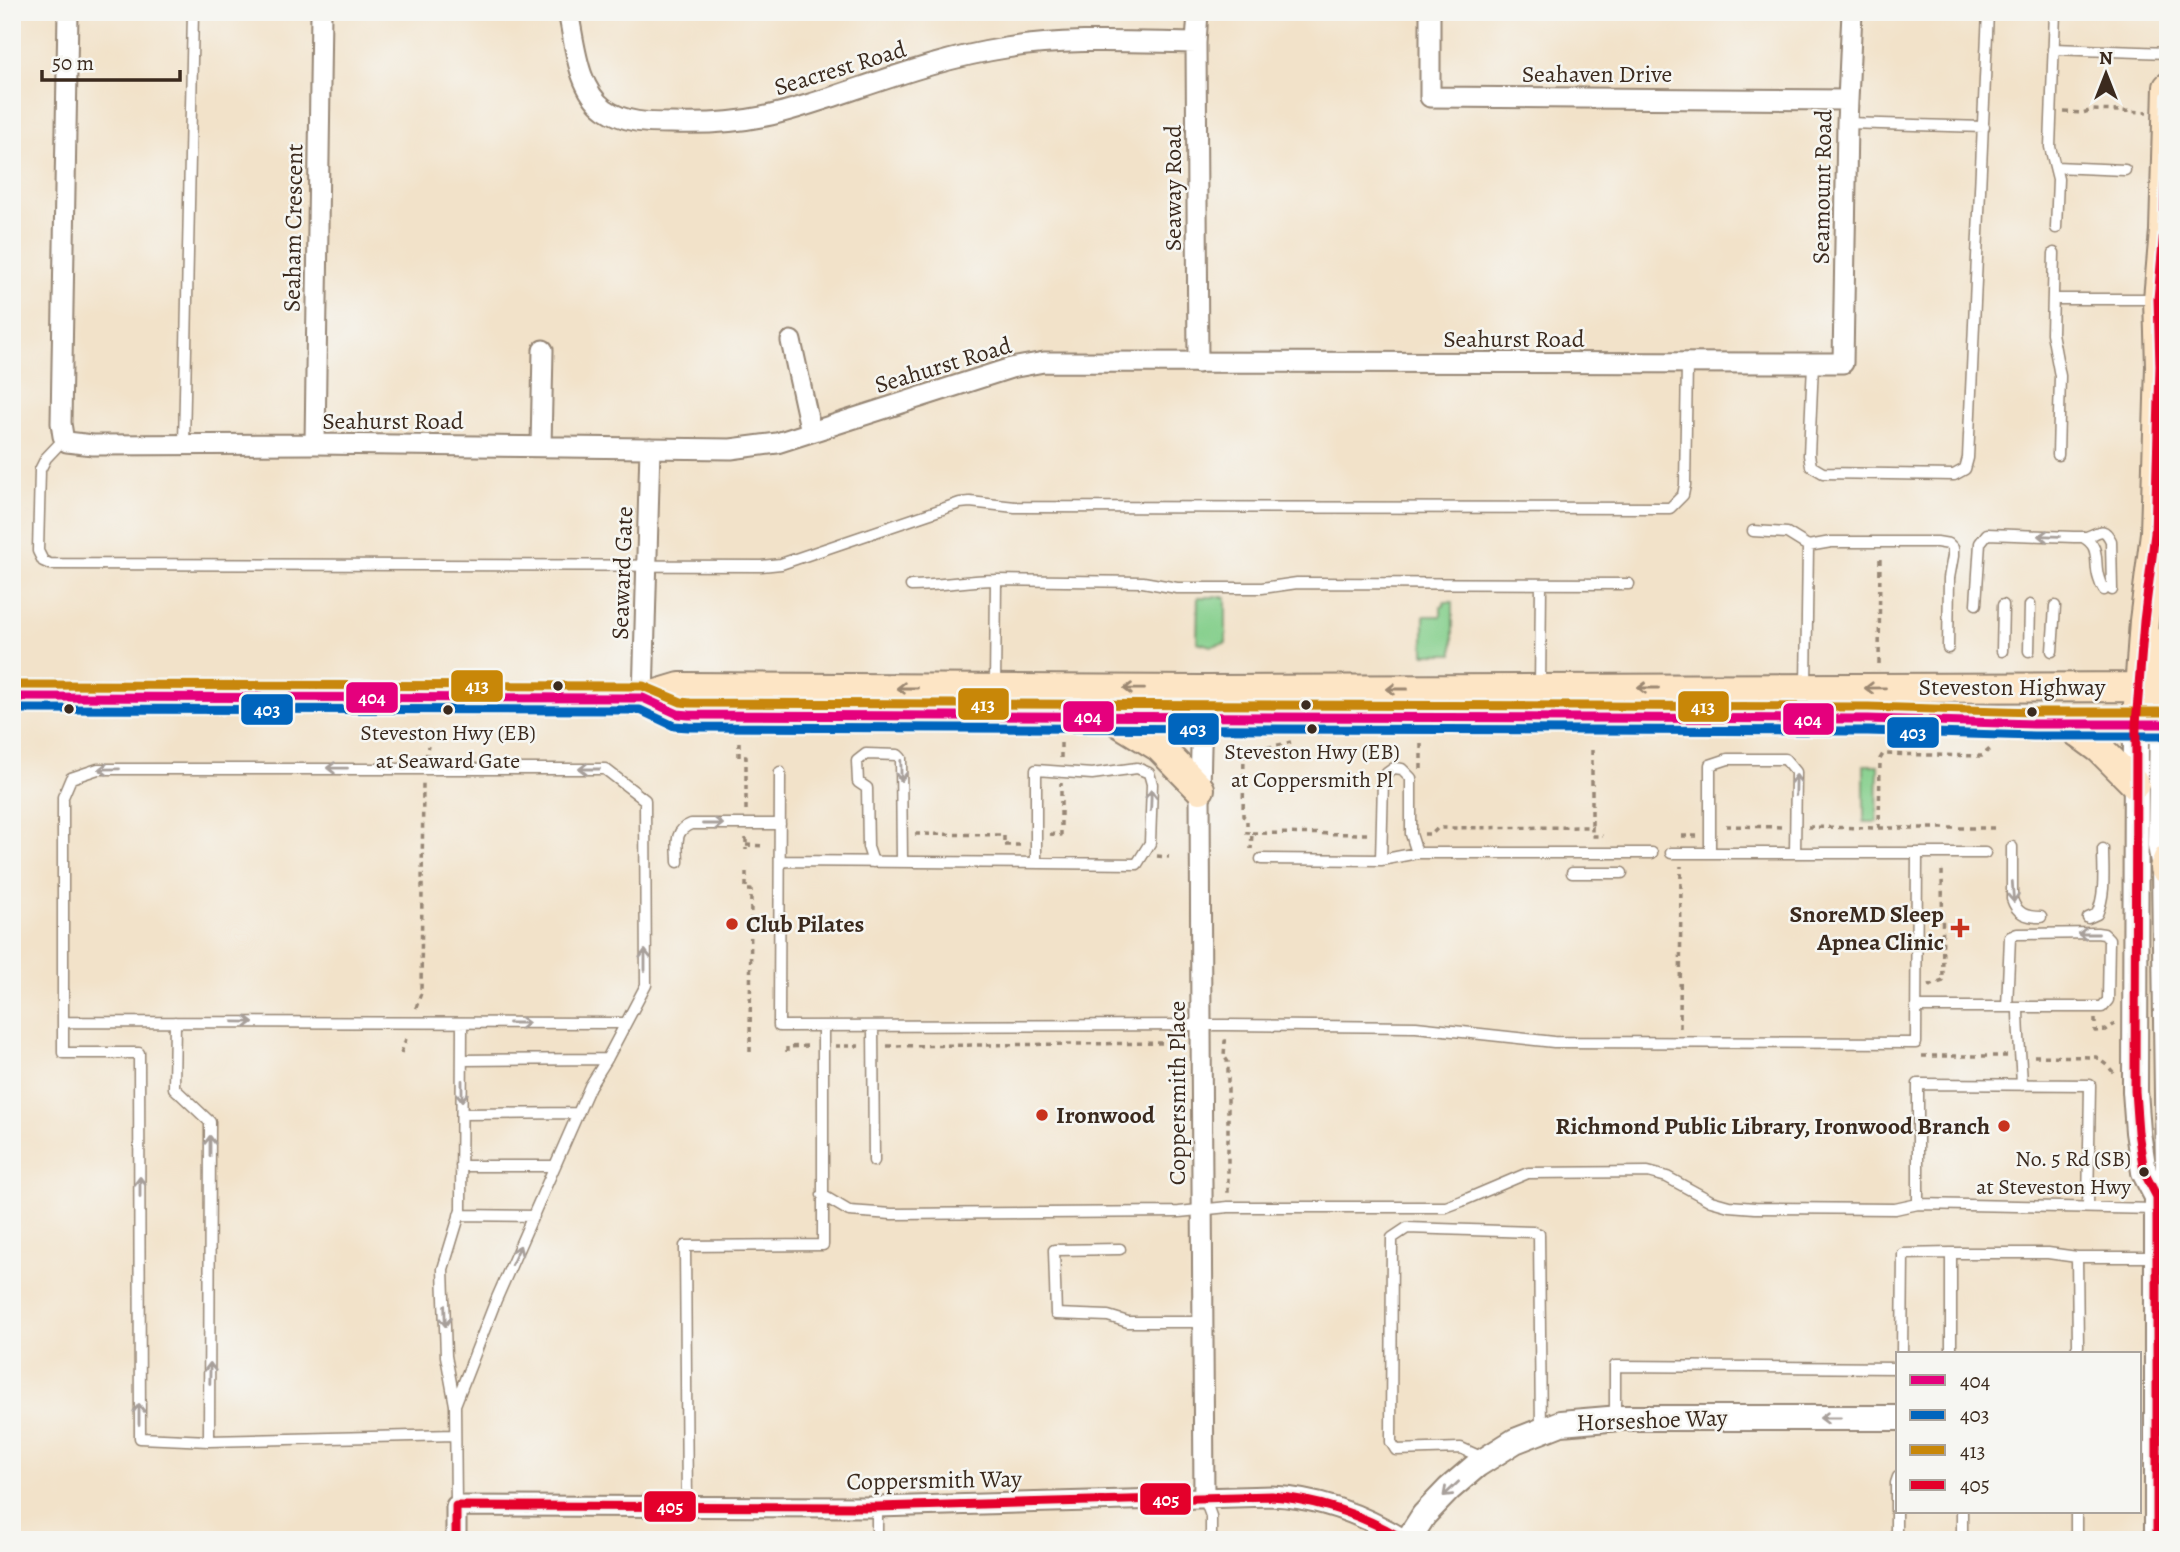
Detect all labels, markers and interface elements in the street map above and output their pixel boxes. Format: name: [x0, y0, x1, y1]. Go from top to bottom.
street label: Seacrest Road: [770, 33, 910, 103]
scale bar: [42, 38, 180, 82]
north arrow: [2072, 38, 2142, 108]
text: N: [2099, 45, 2113, 71]
text: 50 m: [52, 49, 94, 77]
street label: Seahaven Drive: [1522, 58, 1672, 90]
street label: Seamount Road: [1805, 109, 1839, 265]
street label: Seaway Road: [1157, 125, 1189, 251]
street label: Seaham Crescent: [276, 143, 310, 312]
street label: Seahurst Road: [1443, 323, 1585, 355]
street label: Seahurst Road: [871, 329, 1015, 401]
street label: Seahurst Road: [322, 405, 464, 437]
street label: Seaward Gate: [604, 506, 640, 640]
one-way arrow: [2038, 530, 2061, 543]
line badge: 413: [450, 669, 504, 703]
street label: Steveston Highway: [1919, 671, 2106, 703]
text: 413: [465, 673, 489, 699]
unlabelled marker: [551, 679, 565, 693]
line badge: 404: [345, 681, 399, 714]
one-way arrow: [895, 681, 918, 694]
one-way arrow: [1636, 681, 1659, 695]
one-way arrow: [1864, 681, 1887, 695]
one-way arrow: [1123, 682, 1146, 696]
one-way arrow: [1386, 682, 1409, 696]
text: 404: [358, 685, 386, 711]
line badge: 413: [957, 687, 1010, 721]
line badge: 413: [1677, 690, 1730, 723]
text: 413: [971, 692, 995, 718]
line badge: 403: [240, 693, 294, 726]
text: 413: [1691, 694, 1715, 720]
text: 403: [254, 697, 280, 723]
unlabelled marker: [1299, 698, 1313, 712]
line badge: 404: [1062, 700, 1115, 733]
unlabelled marker: [62, 702, 76, 716]
line badge: 404: [1782, 702, 1835, 736]
marker: Steveston Hwy (EB) at Seaward Gate: [441, 703, 455, 717]
text: 404: [1074, 704, 1102, 730]
unlabelled marker: [2025, 705, 2039, 719]
text: 404: [1794, 707, 1822, 733]
line badge: 403: [1167, 712, 1220, 746]
text: 403: [1180, 716, 1206, 742]
line badge: 403: [1886, 716, 1940, 749]
place label: Steveston Hwy (EB) at Seaward Gate: [360, 718, 536, 776]
text: 403: [1900, 720, 1926, 746]
marker: Steveston Hwy (EB) at Coppersmith Pl: [1305, 722, 1319, 736]
place label: Steveston Hwy (EB) at Coppersmith Pl: [1224, 737, 1400, 795]
one-way arrow: [894, 759, 908, 782]
one-way arrow: [326, 761, 349, 775]
one-way arrow: [98, 762, 121, 776]
one-way arrow: [578, 762, 601, 776]
one-way arrow: [1789, 773, 1803, 796]
one-way arrow: [1145, 788, 1158, 811]
one-way arrow: [701, 817, 724, 831]
one-way arrow: [2007, 880, 2020, 903]
place label: SnoreMD Sleep Apnea Clinic: [1790, 898, 1944, 958]
place label: Club Pilates: [746, 908, 864, 940]
marker: Club Pilates: [724, 916, 740, 932]
marker: SnoreMD Sleep Apnea Clinic: [1950, 918, 1970, 938]
one-way arrow: [2077, 927, 2100, 941]
one-way arrow: [638, 949, 652, 972]
street label: Coppersmith Place: [1161, 1001, 1193, 1185]
one-way arrow: [231, 1015, 254, 1029]
one-way arrow: [508, 1016, 531, 1030]
one-way arrow: [455, 1080, 469, 1103]
place label: Ironwood: [1056, 1099, 1155, 1131]
marker: Ironwood: [1034, 1107, 1050, 1123]
place label: Richmond Public Library, Ironwood Branch: [1555, 1110, 1990, 1142]
marker: Richmond Public Library, Ironwood Branch: [1996, 1118, 2012, 1134]
one-way arrow: [203, 1134, 217, 1157]
place label: No. 5 Rd (SB) at Steveston Hwy: [1976, 1144, 2131, 1202]
marker: No. 5 Rd (SB) at Steveston Hwy: [2137, 1165, 2151, 1179]
one-way arrow: [133, 1176, 147, 1199]
one-way arrow: [510, 1244, 523, 1266]
one-way arrow: [438, 1304, 451, 1327]
legend: [1896, 1352, 2142, 1514]
one-way arrow: [204, 1362, 217, 1385]
text: 404: [1960, 1367, 1990, 1395]
street label: Horseshoe Way: [1576, 1401, 1728, 1439]
text: 403: [1960, 1401, 1989, 1429]
one-way arrow: [132, 1403, 146, 1426]
one-way arrow: [1819, 1411, 1842, 1425]
text: 413: [1960, 1437, 1985, 1465]
street label: Coppersmith Way: [846, 1462, 1022, 1498]
text: 405: [1960, 1471, 1990, 1499]
one-way arrow: [1442, 1481, 1460, 1497]
line badge: 405: [1139, 1482, 1192, 1516]
text: 405: [1153, 1487, 1179, 1513]
line badge: 405: [643, 1490, 697, 1523]
text: 405: [657, 1494, 683, 1520]

